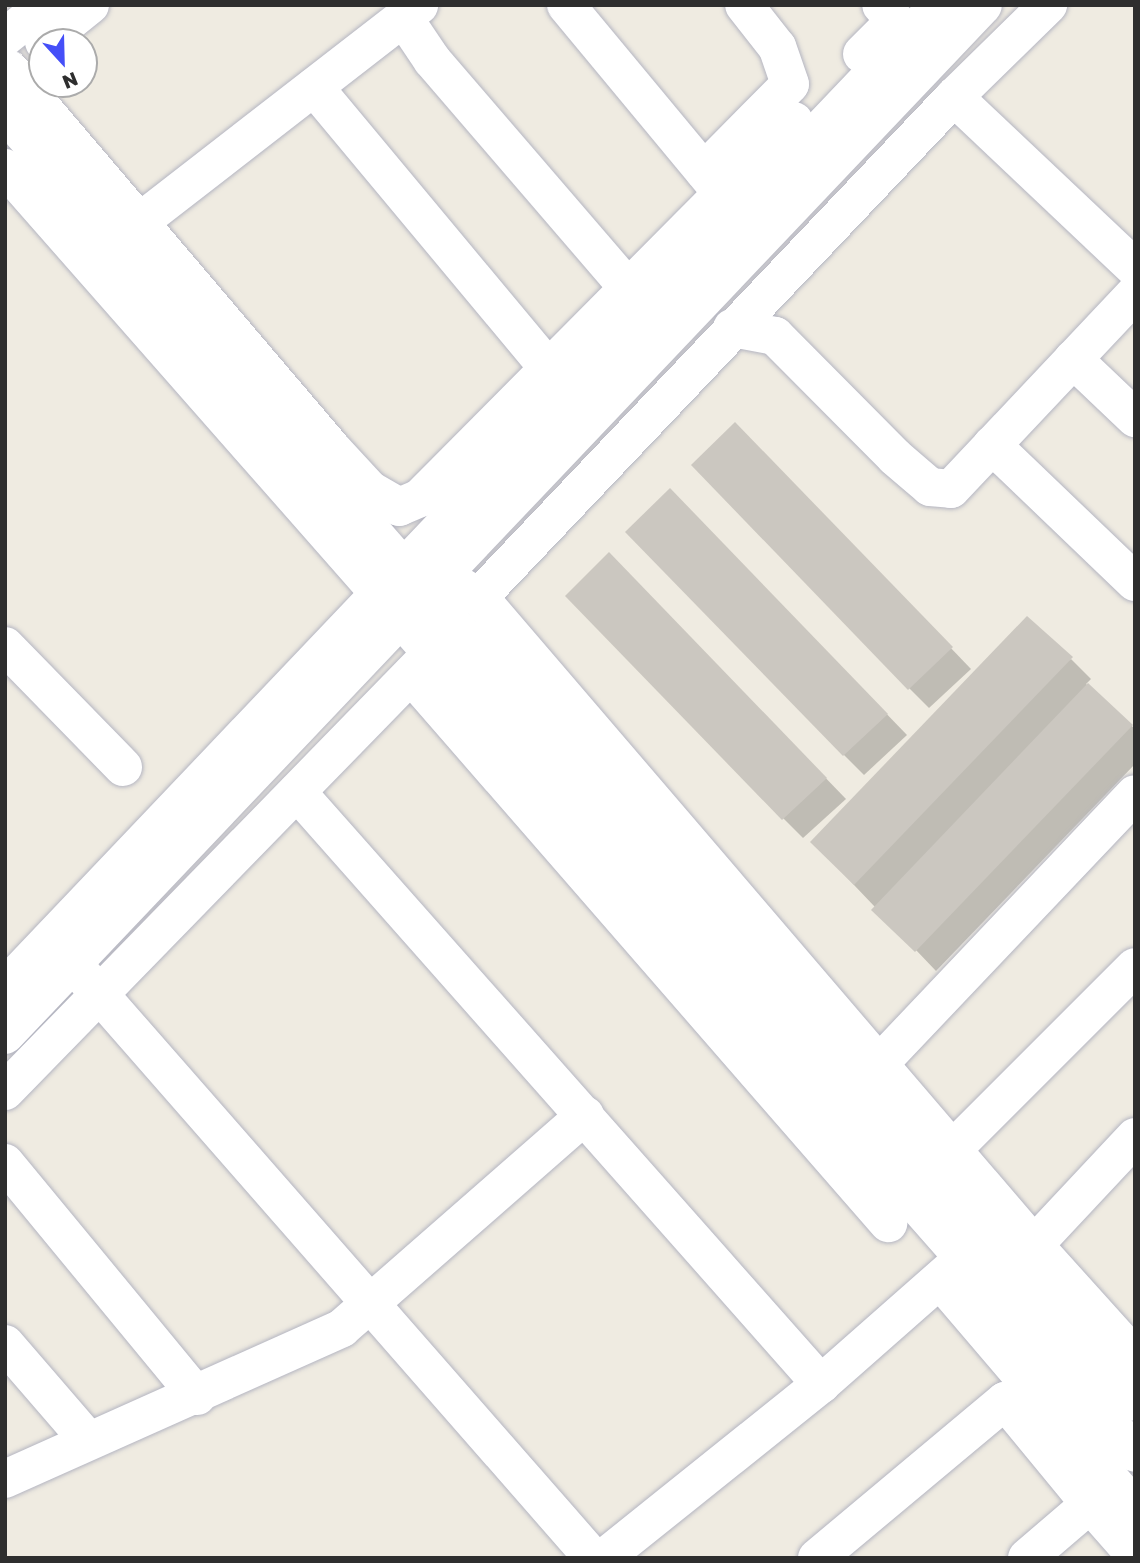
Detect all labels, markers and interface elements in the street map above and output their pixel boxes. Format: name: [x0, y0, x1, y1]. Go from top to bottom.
north arrow: [28, 28, 98, 98]
text: N: [59, 68, 81, 94]

